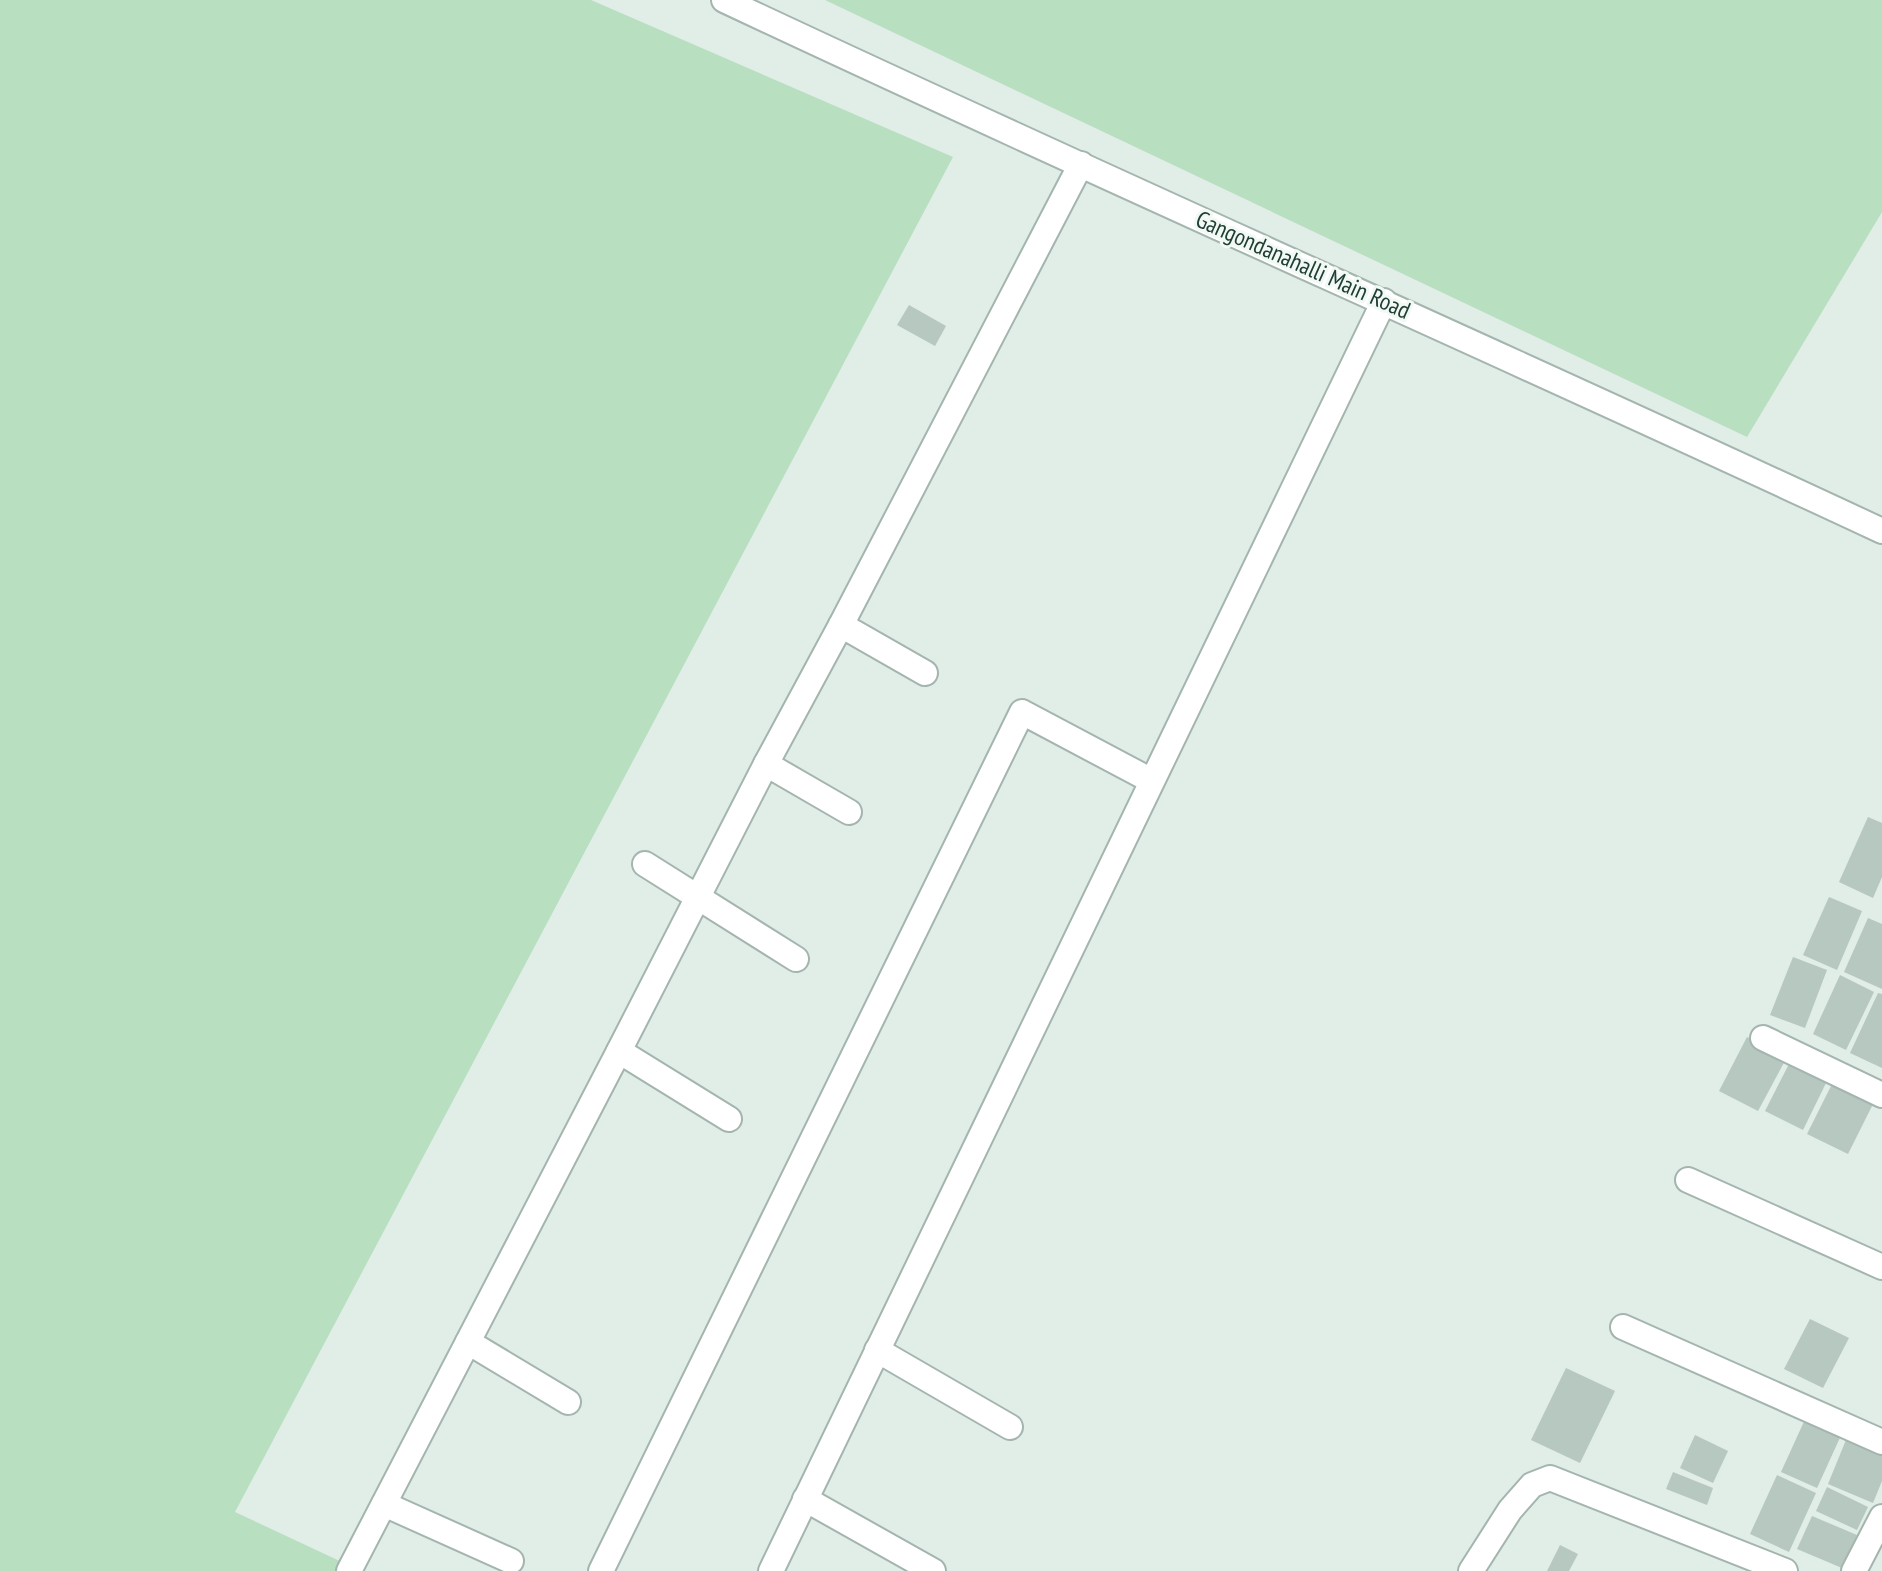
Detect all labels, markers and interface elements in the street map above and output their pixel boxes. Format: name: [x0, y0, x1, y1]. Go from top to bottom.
street label: Gangondanahalli Main Road: [1191, 203, 1415, 326]

